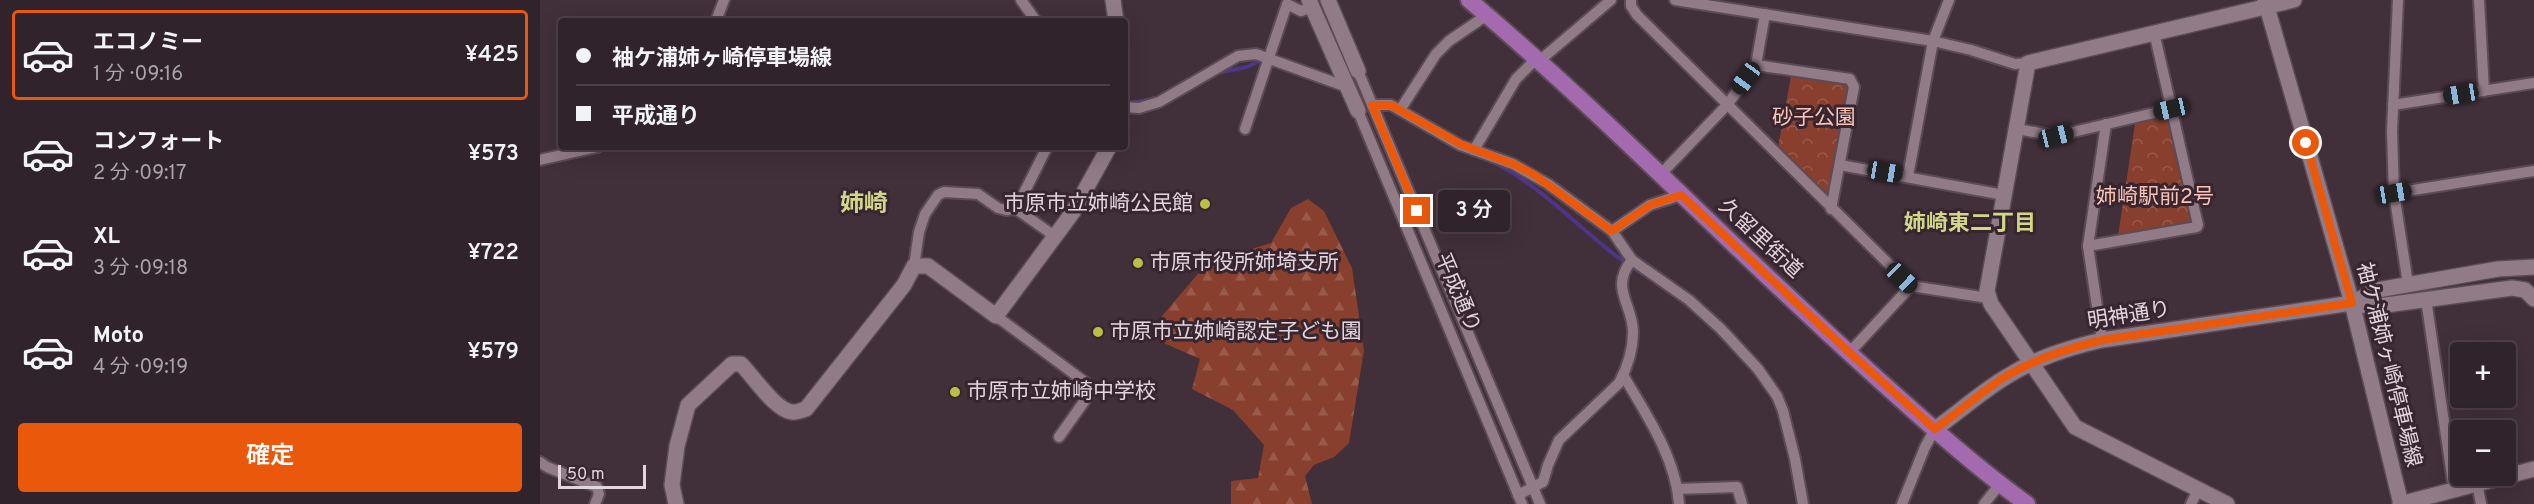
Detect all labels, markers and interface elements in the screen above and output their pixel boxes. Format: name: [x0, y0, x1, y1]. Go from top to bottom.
icon: car: [21, 28, 75, 82]
text: エコノミー: [93, 30, 203, 57]
text: ¥425: [465, 42, 519, 69]
text: 袖ケ浦姉ヶ崎停車場線: [612, 46, 832, 73]
car: [1728, 58, 1764, 98]
text: 1 分 · 09:16: [93, 62, 183, 88]
car: [2442, 82, 2480, 106]
car: [2151, 96, 2191, 122]
text: 平成通り: [612, 104, 700, 131]
park label: 砂子公園: [1772, 105, 1856, 132]
car: [2036, 123, 2076, 149]
icon: car: [21, 127, 75, 181]
text: コンフォート: [93, 129, 224, 156]
route start: [2292, 129, 2319, 156]
text: ¥573: [468, 141, 519, 168]
car: [1866, 160, 1904, 184]
text: 2 分 · 09:17: [93, 161, 186, 187]
car: [2375, 181, 2413, 205]
park label: 姉崎駅前2号: [2096, 184, 2214, 211]
district label: 姉崎: [840, 190, 888, 220]
callout: 3 分: [1438, 190, 1510, 232]
place label: 市原市立姉崎公民館: [1004, 191, 1193, 218]
street label: 久留里街道: [1712, 193, 1808, 285]
marker: 市原市立姉崎公民館: [1198, 197, 1212, 211]
route end: [1403, 197, 1430, 224]
text: 3 分: [1456, 198, 1492, 224]
district label: 姉崎東二丁目: [1904, 211, 2036, 238]
text: XL: [93, 224, 120, 251]
icon: car: [21, 226, 75, 280]
text: ¥722: [468, 240, 519, 267]
street label: 平成通り: [1428, 249, 1486, 337]
place label: 市原市役所姉埼支所: [1150, 250, 1339, 277]
text: 3 分 · 09:18: [93, 256, 188, 282]
marker: 市原市役所姉埼支所: [1131, 256, 1145, 270]
car: [1883, 259, 1921, 297]
street label: 袖ケ浦姉ヶ崎停車場線: [2349, 260, 2427, 470]
street label: 明神通り: [2085, 296, 2173, 336]
place label: 市原市立姉崎認定子ども園: [1110, 319, 1362, 346]
text: Moto: [93, 323, 144, 350]
icon: car: [21, 325, 75, 379]
marker: 市原市立姉崎認定子ども園: [1091, 325, 1105, 339]
text: ¥579: [467, 339, 519, 366]
map controls: [2450, 342, 2516, 486]
button: +: [2450, 342, 2516, 408]
text: 4 分 · 09:19: [93, 355, 188, 381]
place label: 市原市立姉崎中学校: [967, 379, 1156, 406]
marker: 市原市立姉崎中学校: [948, 385, 962, 399]
button: −: [2450, 420, 2516, 486]
button: 確定: [18, 423, 522, 492]
scale bar: [558, 462, 646, 490]
text: 50 m: [567, 465, 605, 485]

